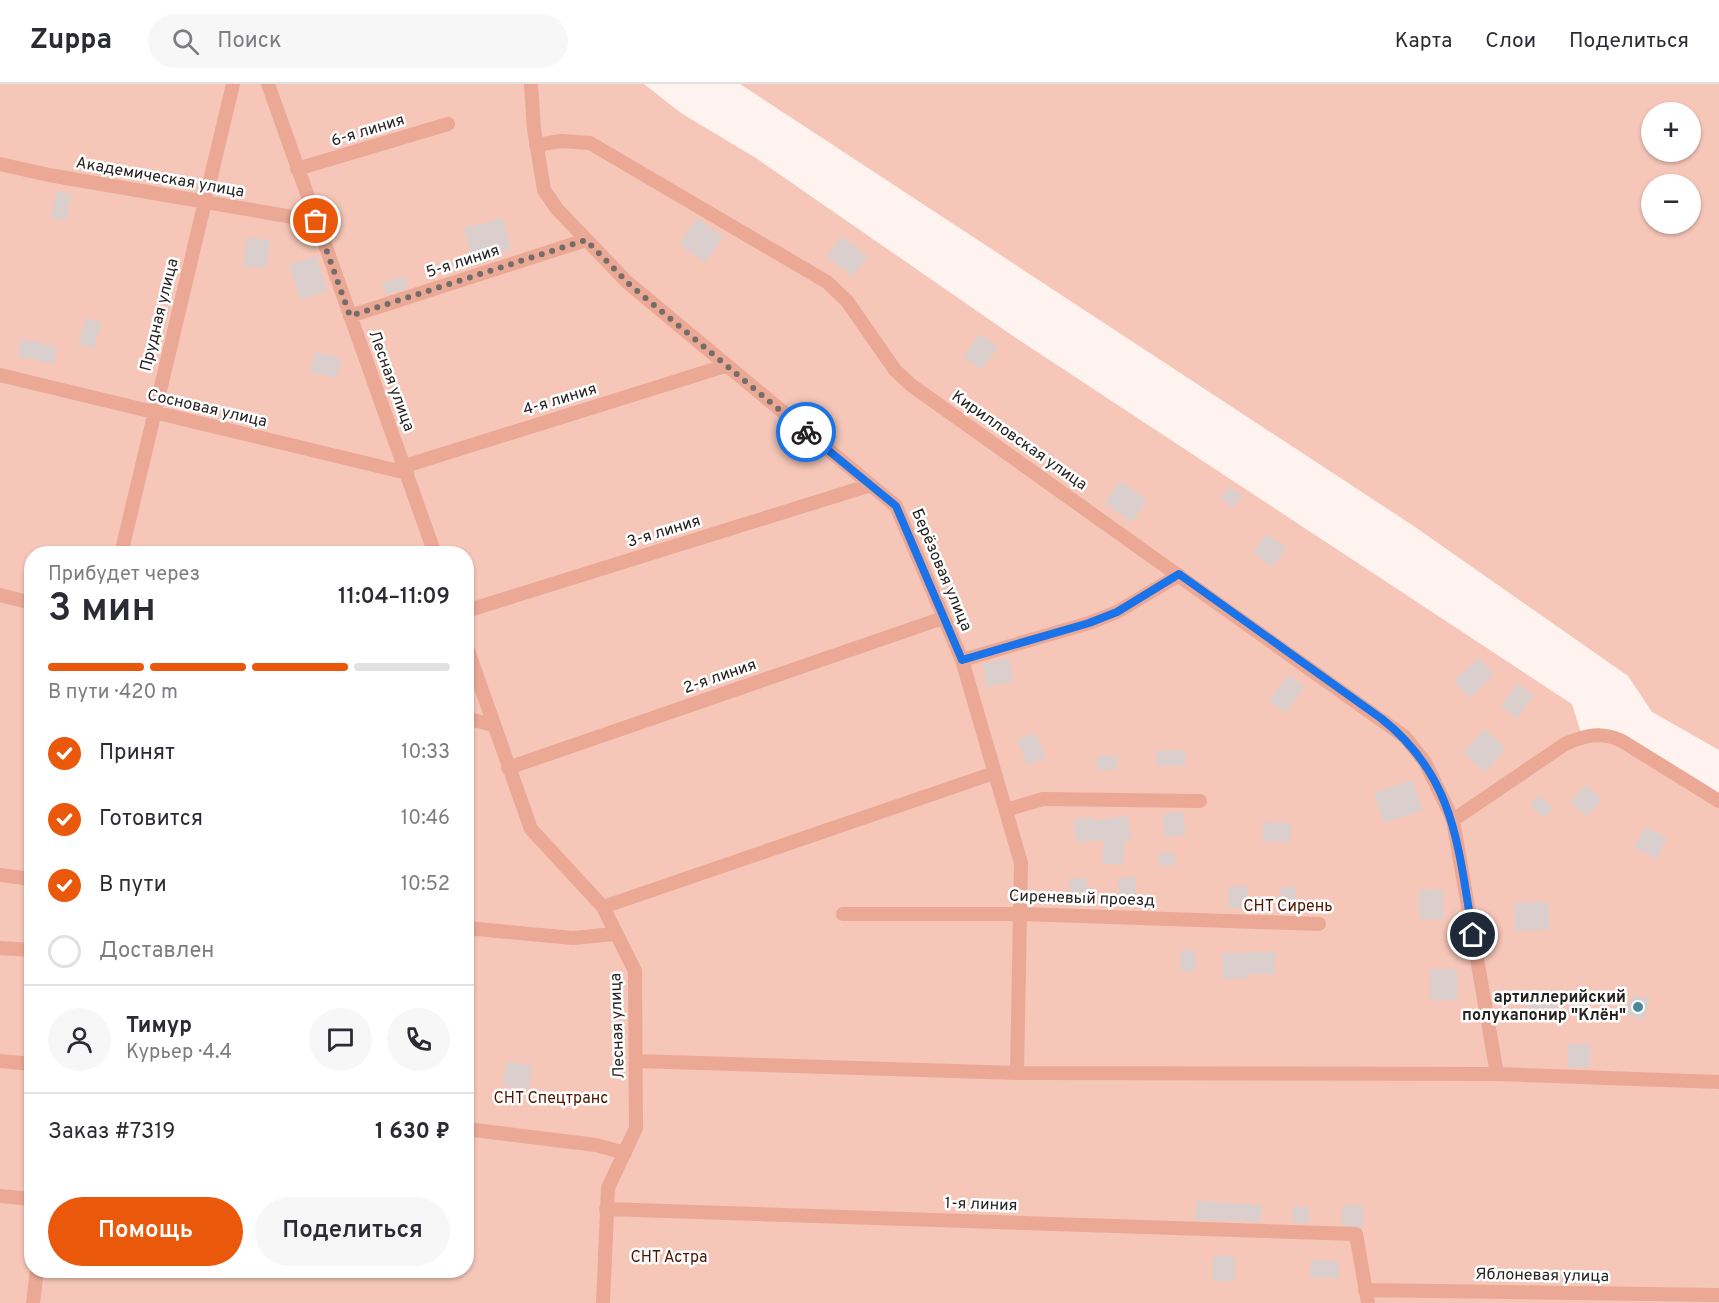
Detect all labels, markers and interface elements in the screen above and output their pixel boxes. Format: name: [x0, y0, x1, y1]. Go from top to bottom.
search box: [148, 14, 568, 68]
text: Zuppa: [30, 23, 112, 59]
icon: search: [169, 25, 202, 58]
text: Поиск: [217, 28, 281, 55]
text: Карта: [1395, 28, 1452, 55]
text: Слои: [1485, 28, 1536, 55]
text: Поделиться: [1569, 28, 1689, 55]
map controls: [1641, 102, 1701, 234]
button: +: [1641, 102, 1701, 162]
street label: 6-я линия: [329, 110, 407, 152]
street label: Академическая улица: [74, 153, 246, 203]
button: −: [1641, 174, 1701, 234]
pin: [290, 195, 341, 246]
icon: bag: [299, 204, 332, 237]
street label: 5-я линия: [424, 241, 502, 283]
street label: Прудная улица: [136, 256, 184, 374]
street label: Лесная улица: [363, 328, 419, 434]
street label: 4-я линия: [521, 379, 599, 421]
street label: Сосновая улица: [145, 385, 269, 433]
street label: Кирилловская улица: [947, 387, 1091, 495]
courier: [776, 402, 836, 462]
icon: bike: [790, 416, 823, 449]
street label: Берёзовая улица: [906, 506, 976, 634]
street label: 3-я линия: [625, 511, 703, 553]
text: Прибудет через: [48, 562, 200, 588]
text: 11:04–11:09: [338, 584, 450, 611]
text: 3 мин: [48, 586, 156, 635]
street label: 2-я линия: [681, 655, 759, 699]
text: В пути · 420 m: [48, 680, 178, 706]
icon: check: [48, 737, 81, 770]
text: Принят: [99, 740, 175, 767]
text: 10:33: [401, 740, 450, 766]
icon: check: [48, 803, 81, 836]
text: Готовится: [99, 806, 203, 833]
text: 10:46: [401, 806, 450, 832]
icon: check: [48, 869, 81, 902]
text: В пути: [99, 872, 167, 899]
text: 10:52: [401, 872, 450, 898]
street label: Сиреневый проезд: [1009, 886, 1155, 912]
park label: СНТ Сирень: [1243, 897, 1333, 917]
pin: [1447, 909, 1498, 960]
icon: home: [1456, 918, 1489, 951]
text: Доставлен: [99, 938, 214, 965]
street label: Лесная улица: [606, 973, 630, 1079]
place label: артиллерийский полукапонир "Клён": [1462, 988, 1626, 1026]
marker: артиллерийский полукапонир "Клён": [1631, 1000, 1645, 1014]
button: person: [48, 1008, 111, 1071]
button: chat: [309, 1008, 372, 1071]
button: phone: [387, 1008, 450, 1071]
text: Тимур: [126, 1013, 192, 1040]
text: Курьер · 4.4: [126, 1040, 232, 1066]
park label: СНТ Спецтранс: [494, 1089, 608, 1109]
text: Заказ #7319: [48, 1119, 176, 1146]
text: 1 630 ₽: [375, 1119, 450, 1146]
street label: 1-я линия: [944, 1194, 1018, 1216]
button: Помощь: [48, 1197, 243, 1266]
button: Поделиться: [255, 1197, 450, 1266]
park label: СНТ Астра: [631, 1248, 707, 1268]
street label: Яблоневая улица: [1475, 1265, 1609, 1287]

